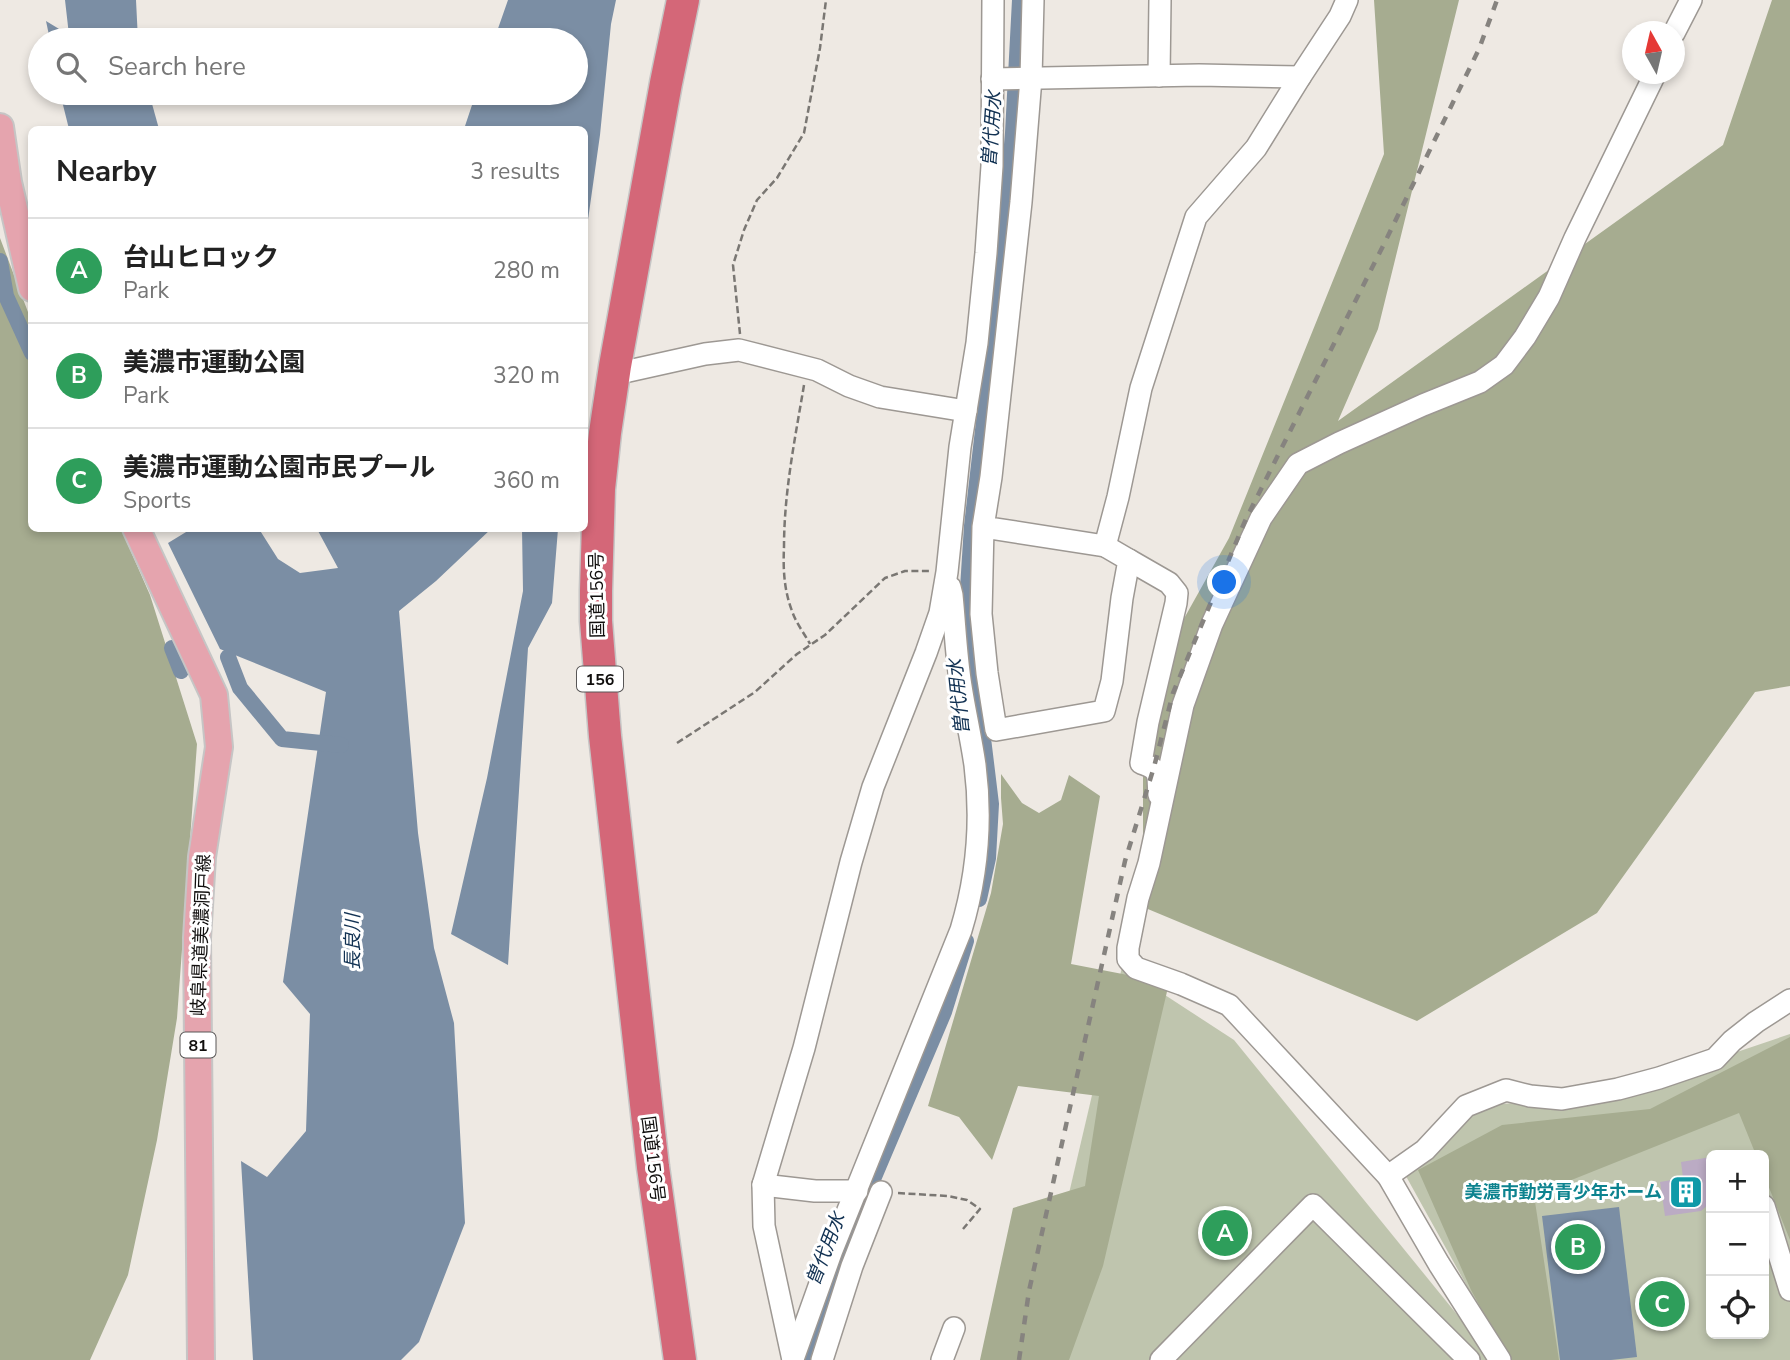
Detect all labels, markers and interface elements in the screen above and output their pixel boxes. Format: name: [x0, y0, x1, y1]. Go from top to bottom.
north arrow: [1622, 21, 1685, 84]
search box: [28, 28, 588, 105]
icon: search: [52, 48, 90, 86]
text: Search here: [108, 49, 246, 84]
water label: 曽代用水: [976, 88, 1008, 168]
text: Nearby: [56, 151, 156, 192]
text: 3 results: [470, 156, 560, 187]
text: 台山ヒロック: [123, 240, 279, 275]
text: A: [70, 255, 88, 286]
text: 280 m: [493, 255, 560, 286]
text: Park: [123, 275, 169, 306]
text: 美濃市運動公園: [123, 345, 305, 380]
text: B: [71, 360, 87, 391]
text: 320 m: [493, 360, 560, 391]
text: Park: [123, 380, 169, 411]
text: 美濃市運動公園市民プール: [123, 450, 435, 485]
text: C: [71, 465, 87, 496]
text: 360 m: [493, 465, 560, 496]
text: Sports: [123, 485, 191, 516]
street label: 国道156号: [584, 552, 610, 638]
your location: [1207, 565, 1241, 599]
water label: 曽代用水: [942, 656, 976, 736]
road number: 156: [577, 666, 623, 692]
street label: 岐阜県道美濃洞戸線: [186, 854, 216, 1016]
water label: 長良川: [340, 912, 366, 971]
road number: 81: [180, 1032, 216, 1058]
street label: 国道156号: [636, 1115, 670, 1203]
map controls: [1706, 1150, 1769, 1339]
button: +: [1706, 1150, 1769, 1213]
building icon: 美濃市勤労青少年ホーム: [1667, 1173, 1705, 1211]
place label: 美濃市勤労青少年ホーム: [1465, 1180, 1662, 1204]
water label: 曽代用水: [800, 1207, 852, 1290]
pin: A: [1202, 1207, 1248, 1259]
button: −: [1706, 1213, 1769, 1276]
pin: B: [1555, 1221, 1601, 1273]
button: locate: [1706, 1276, 1769, 1339]
pin: C: [1639, 1278, 1685, 1330]

